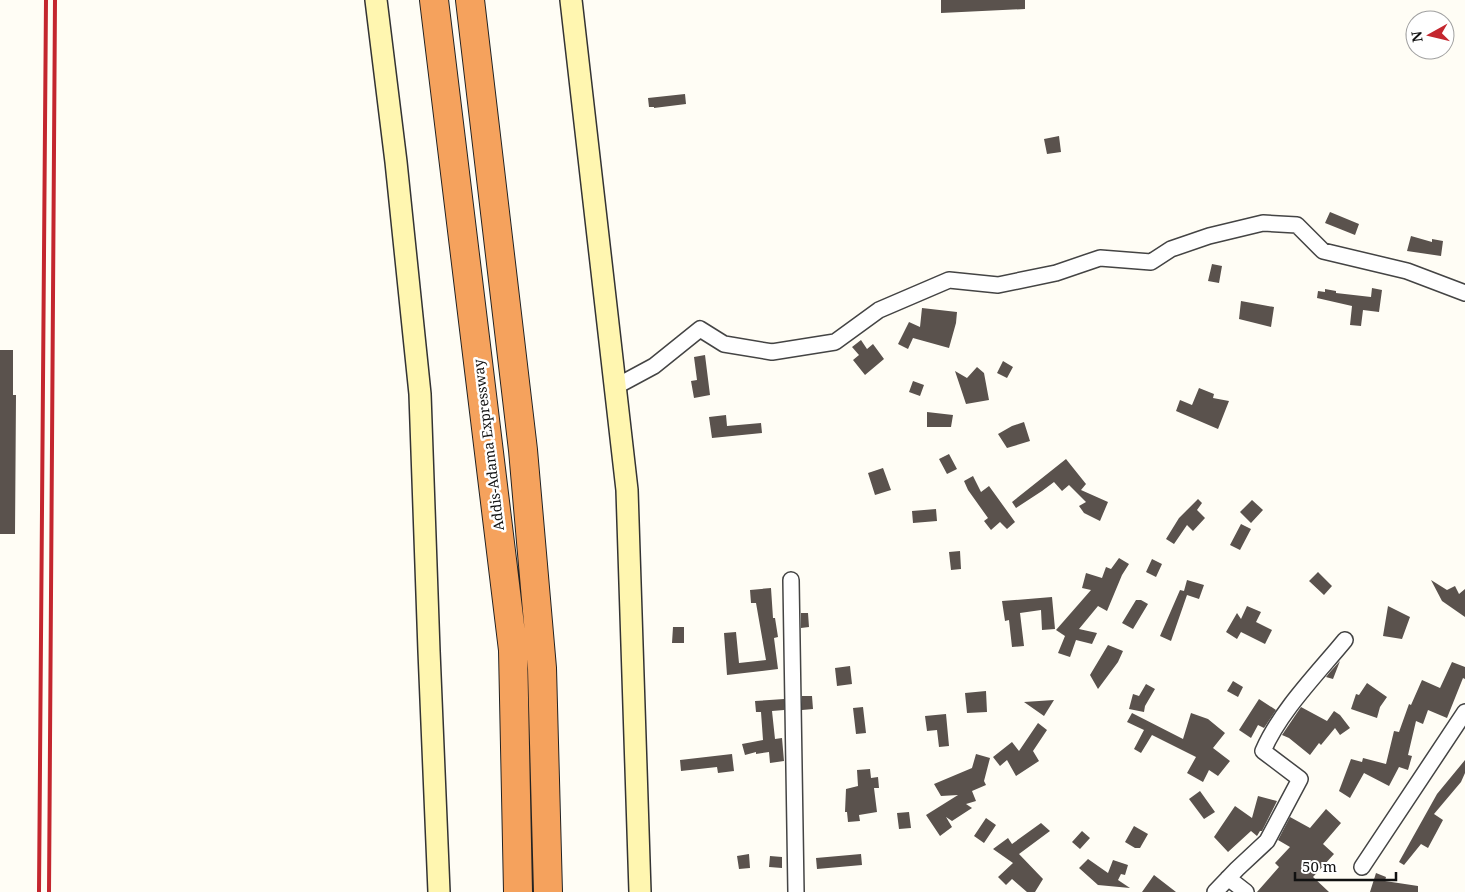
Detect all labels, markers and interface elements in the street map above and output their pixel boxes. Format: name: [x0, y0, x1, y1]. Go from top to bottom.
north arrow: [1405, 10, 1455, 60]
text: N: [1406, 30, 1427, 44]
street label: Addis-Adama Expressway: [468, 358, 508, 532]
scale bar: [1295, 850, 1396, 882]
text: 50 m: [1302, 856, 1337, 876]

